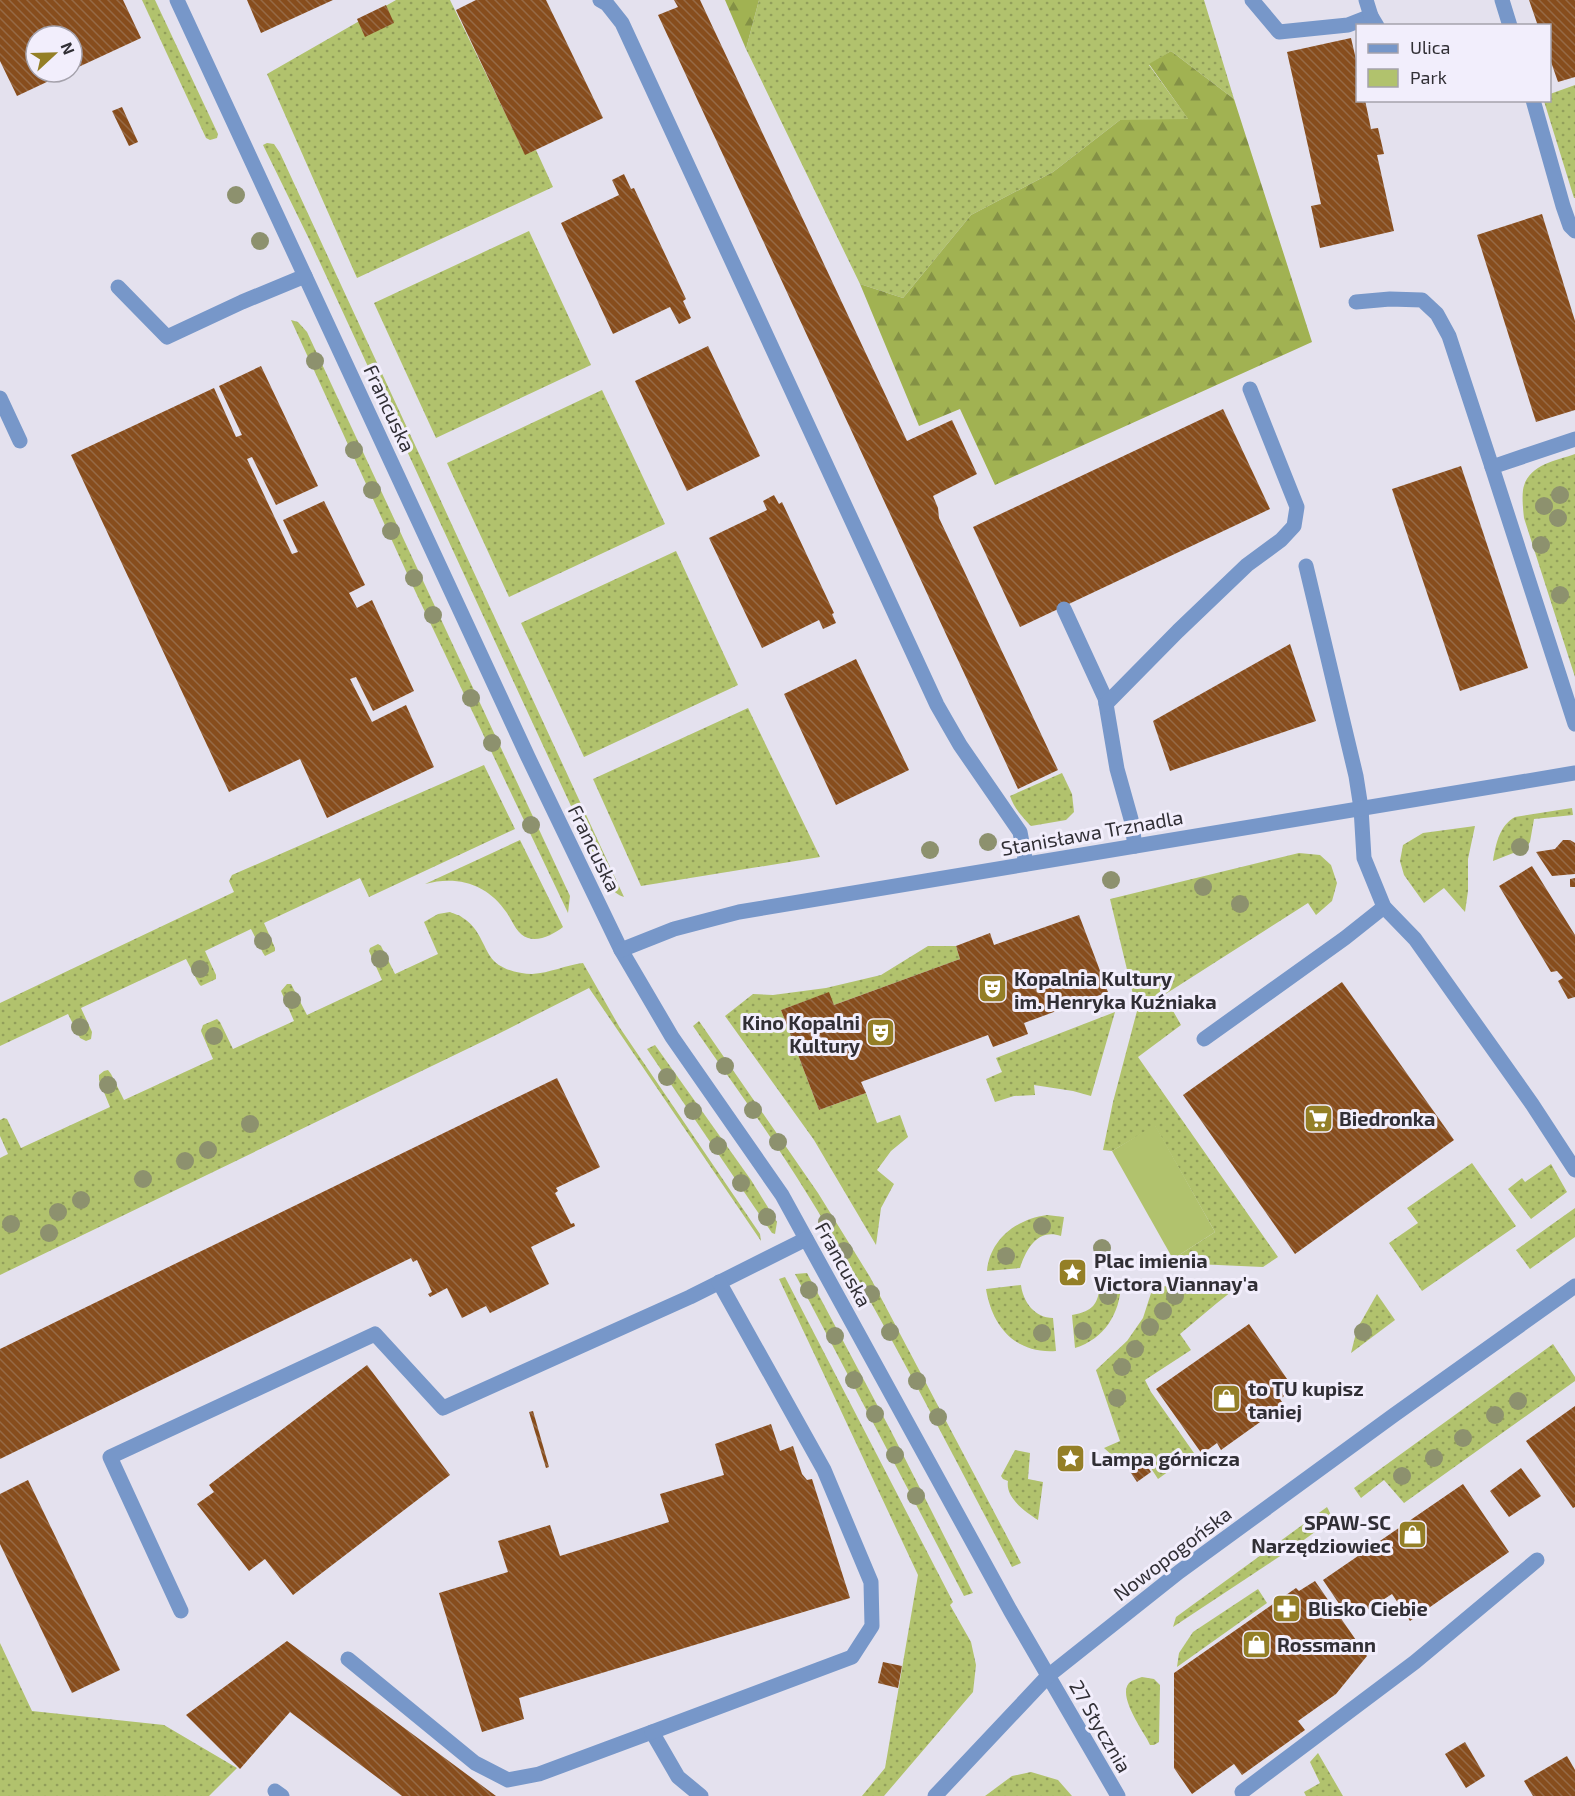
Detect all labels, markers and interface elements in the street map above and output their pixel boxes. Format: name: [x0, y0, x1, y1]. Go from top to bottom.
north arrow: [24, 24, 84, 84]
legend: [1356, 24, 1551, 102]
text: Ulica: [1410, 36, 1450, 58]
text: N: [57, 39, 79, 57]
text: Park: [1410, 66, 1447, 88]
street label: Francuska: [359, 361, 421, 455]
street label: Francuska: [564, 801, 626, 895]
street label: Stanisława Trznadla: [999, 804, 1185, 860]
place label: Kopalnia Kultury im. Henryka Kuźniaka: [1014, 966, 1217, 1014]
theatre icon: Kopalnia Kultury im. Henryka Kuźniaka: [977, 973, 1009, 1005]
place label: Kino Kopalni Kultury: [742, 1010, 861, 1058]
theatre icon: Kino Kopalni Kultury: [865, 1017, 897, 1049]
supermarket icon: Biedronka: [1302, 1102, 1334, 1134]
place label: Biedronka: [1339, 1106, 1435, 1130]
street label: Francuska: [811, 1217, 877, 1311]
place label: Plac imienia Victora Viannay'a: [1094, 1248, 1258, 1296]
place icon: Plac imienia Victora Viannay'a: [1057, 1256, 1089, 1288]
place label: to TU kupisz taniej: [1248, 1376, 1364, 1423]
shop icon: to TU kupisz taniej: [1211, 1383, 1243, 1415]
place icon: Lampa górnicza: [1054, 1442, 1086, 1474]
place label: Lampa górnicza: [1091, 1446, 1240, 1470]
street label: Nowopogońska: [1108, 1501, 1236, 1605]
place label: SPAW-SC Narzędziowiec: [1251, 1510, 1391, 1557]
shop icon: SPAW-SC Narzędziowiec: [1396, 1518, 1428, 1550]
pharmacy icon: Blisko Ciebie: [1271, 1592, 1303, 1624]
place label: Blisko Ciebie: [1308, 1596, 1428, 1620]
shop icon: Rossmann: [1240, 1628, 1272, 1660]
place label: Rossmann: [1277, 1632, 1376, 1656]
street label: 27 Stycznia: [1065, 1676, 1137, 1776]

